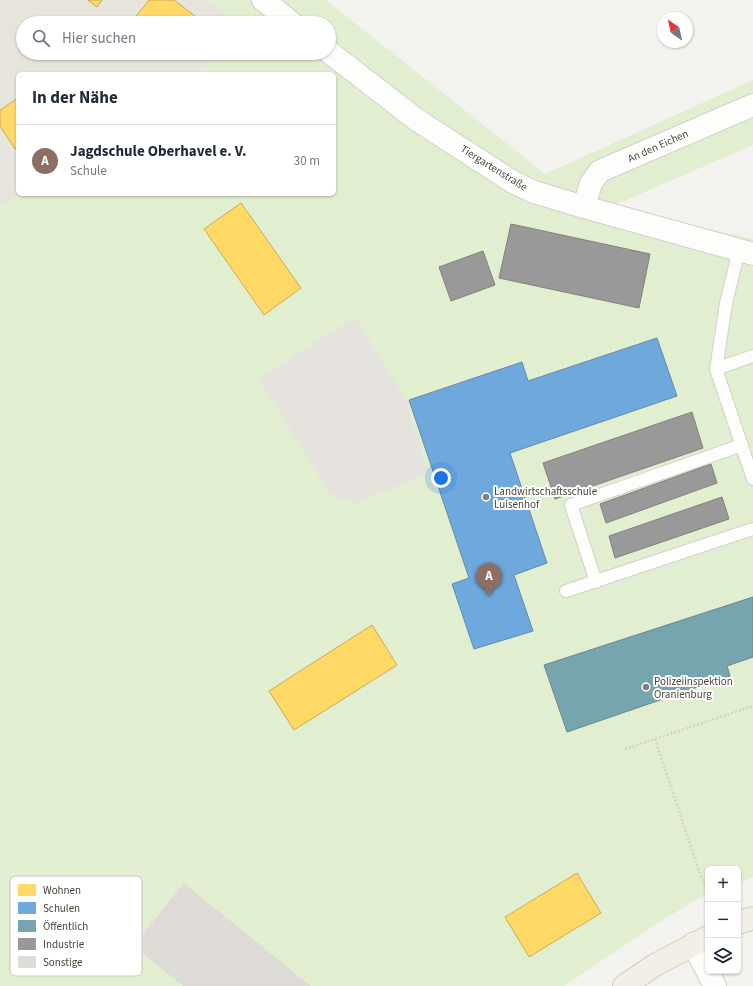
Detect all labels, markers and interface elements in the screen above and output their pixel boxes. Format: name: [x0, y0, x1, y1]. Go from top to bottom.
north arrow: [657, 12, 693, 48]
search box: [16, 16, 336, 60]
icon: search: [30, 27, 52, 49]
text: Hier suchen: [62, 28, 136, 49]
text: In der Nähe: [32, 86, 118, 110]
street label: An den Eichen: [625, 126, 691, 166]
text: Jagdschule Oberhavel e. V.: [70, 141, 247, 162]
street label: Tiergartenstraße: [458, 141, 531, 195]
text: A: [41, 152, 49, 170]
text: 30 m: [294, 152, 320, 170]
text: Schule: [70, 162, 107, 180]
your location: [431, 468, 451, 488]
place label: Landwirtschaftsschule Luisenhof: [494, 484, 598, 512]
marker: Landwirtschaftsschule Luisenhof: [481, 492, 491, 502]
pin: A: [476, 563, 502, 596]
place label: Polizeiinspektion Oranienburg: [654, 674, 733, 702]
marker: Polizeiinspektion Oranienburg: [641, 682, 651, 692]
map controls: [705, 866, 741, 974]
button: +: [705, 866, 741, 902]
legend: [10, 876, 142, 976]
text: Wohnen: [43, 883, 81, 898]
text: Schulen: [43, 901, 80, 916]
button: −: [705, 902, 741, 938]
text: Öffentlich: [43, 919, 88, 934]
text: Industrie: [43, 937, 85, 952]
button: layers: [705, 938, 741, 974]
text: Sonstige: [43, 955, 83, 970]

